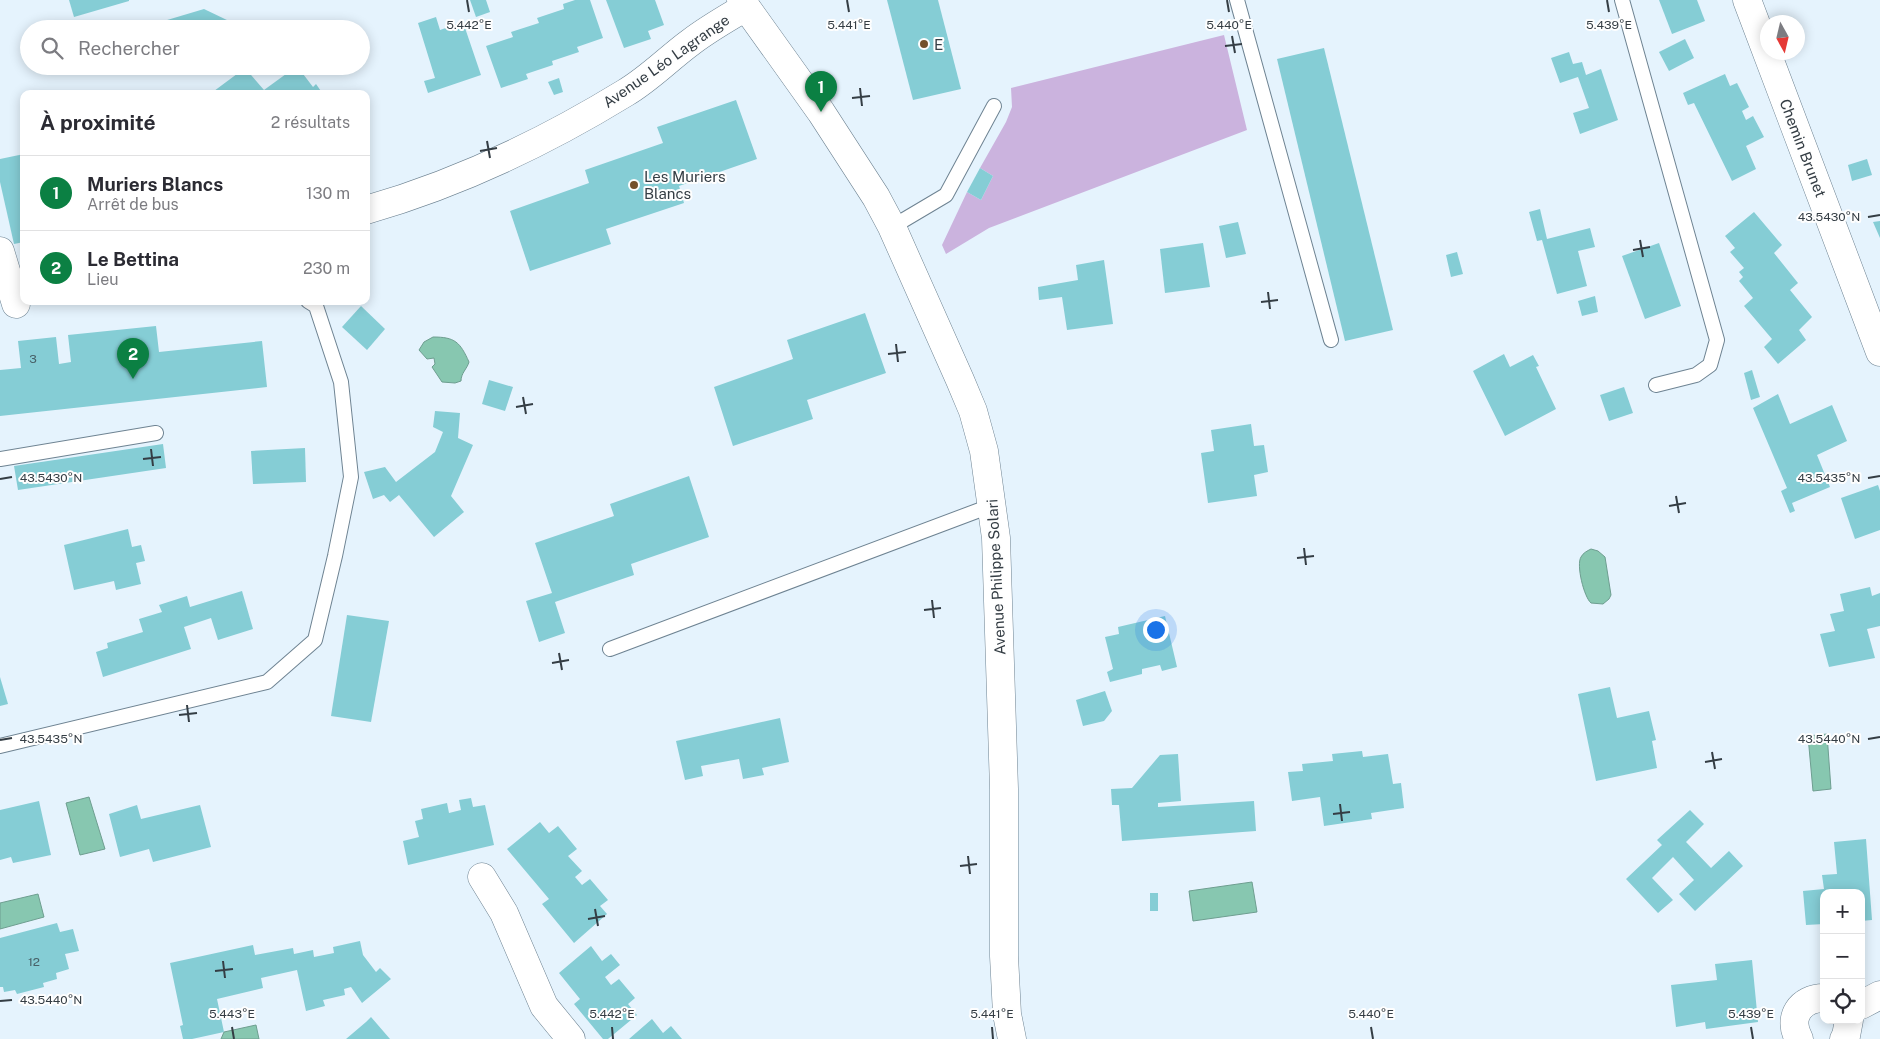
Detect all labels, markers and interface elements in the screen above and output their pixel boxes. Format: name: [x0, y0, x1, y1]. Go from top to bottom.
street label: Avenue Léo Lagrange: [600, 11, 732, 111]
north arrow: [1760, 15, 1805, 60]
text: 5.442°E: [446, 18, 492, 32]
text: 5.441°E: [827, 18, 871, 32]
text: 5.440°E: [1206, 18, 1252, 32]
text: 5.439°E: [1586, 18, 1632, 32]
search box: [20, 20, 370, 75]
icon: search: [38, 34, 66, 62]
place label: E: [934, 36, 943, 53]
text: Rechercher: [78, 37, 180, 59]
marker: E: [918, 38, 930, 50]
pin: 1: [805, 71, 837, 112]
street label: Chemin Brunet: [1776, 96, 1830, 200]
text: À proximité: [40, 110, 156, 135]
text: 2 résultats: [271, 113, 350, 132]
place label: Les Muriers Blancs: [644, 168, 726, 202]
text: Muriers Blancs: [87, 173, 223, 195]
marker: Les Muriers Blancs: [628, 179, 640, 191]
text: 1: [53, 184, 59, 203]
text: 130 m: [306, 184, 350, 203]
text: Arrêt de bus: [87, 195, 179, 214]
text: 43.5430°N: [1798, 210, 1860, 224]
text: Le Bettina: [87, 248, 179, 270]
text: 2: [51, 259, 61, 278]
text: 230 m: [303, 259, 350, 278]
text: Lieu: [87, 270, 119, 289]
pin: 2: [117, 338, 149, 379]
house number: 3: [29, 352, 37, 366]
text: 43.5430°N: [20, 471, 82, 485]
text: 43.5435°N: [1798, 471, 1860, 485]
street label: Avenue Philippe Solari: [983, 499, 1009, 655]
your location: [1143, 617, 1169, 643]
text: 43.5435°N: [20, 732, 82, 746]
text: 43.5440°N: [1798, 732, 1860, 746]
map controls: [1820, 889, 1865, 1024]
button: +: [1820, 889, 1865, 934]
button: −: [1820, 934, 1865, 979]
house number: 12: [28, 955, 40, 969]
button: locate: [1820, 979, 1865, 1024]
text: 43.5440°N: [20, 993, 82, 1007]
text: 5.443°E: [209, 1007, 255, 1021]
text: 5.442°E: [589, 1007, 635, 1021]
text: 5.441°E: [970, 1007, 1014, 1021]
text: 5.440°E: [1348, 1007, 1394, 1021]
text: 5.439°E: [1728, 1007, 1774, 1021]

